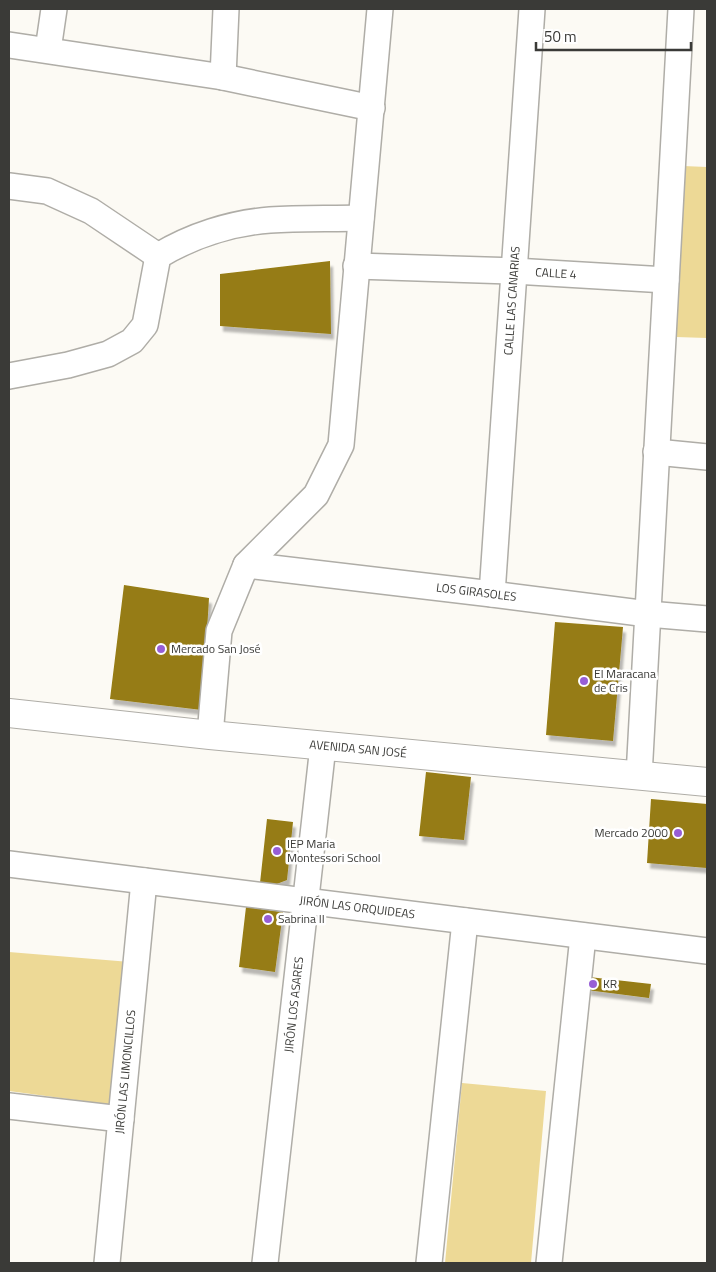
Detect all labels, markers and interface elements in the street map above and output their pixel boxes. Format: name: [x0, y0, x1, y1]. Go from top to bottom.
scale bar: [536, 20, 691, 52]
text: 50 m: [544, 25, 577, 48]
street label: CALLE LAS CANARIAS: [498, 245, 525, 356]
street label: CALLE 4: [535, 262, 577, 284]
street label: LOS GIRASOLES: [435, 578, 518, 606]
place label: Mercado San José: [171, 639, 261, 658]
marker: Mercado San José: [155, 643, 167, 655]
place label: El Maracana de Cris: [594, 664, 656, 697]
marker: El Maracana de Cris: [578, 675, 590, 687]
street label: AVENIDA SAN JOSÉ: [309, 734, 408, 763]
place label: Mercado 2000: [594, 823, 668, 842]
marker: Mercado 2000: [672, 827, 684, 839]
place label: IEP Maria Montessori School: [287, 834, 381, 867]
marker: IEP Maria Montessori School: [271, 845, 283, 857]
street label: JIRÓN LAS ORQUIDEAS: [298, 890, 416, 924]
place label: Sabrina II: [278, 909, 325, 928]
marker: Sabrina II: [262, 913, 274, 925]
street label: JIRÓN LOS ASARES: [279, 956, 308, 1053]
place label: KR: [603, 974, 617, 993]
marker: KR: [587, 978, 599, 990]
street label: JIRÓN LAS LIMONCILLOS: [110, 1009, 140, 1135]

